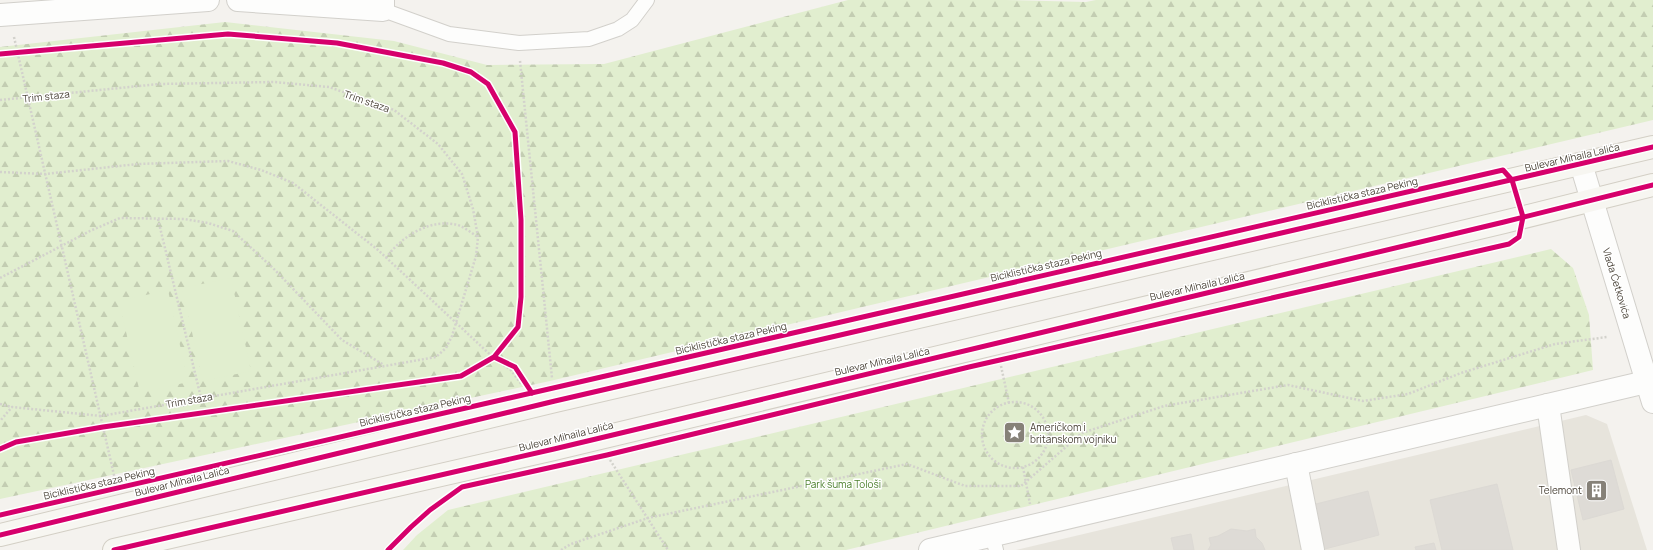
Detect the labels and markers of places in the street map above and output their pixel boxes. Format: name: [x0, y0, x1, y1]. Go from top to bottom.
place icon: Američkom i britanskom vojniku: [1002, 420, 1028, 446]
place label: Američkom i britanskom vojniku: [1030, 420, 1116, 446]
building icon: Telemont: [1584, 477, 1610, 503]
place label: Telemont: [1539, 483, 1582, 497]

